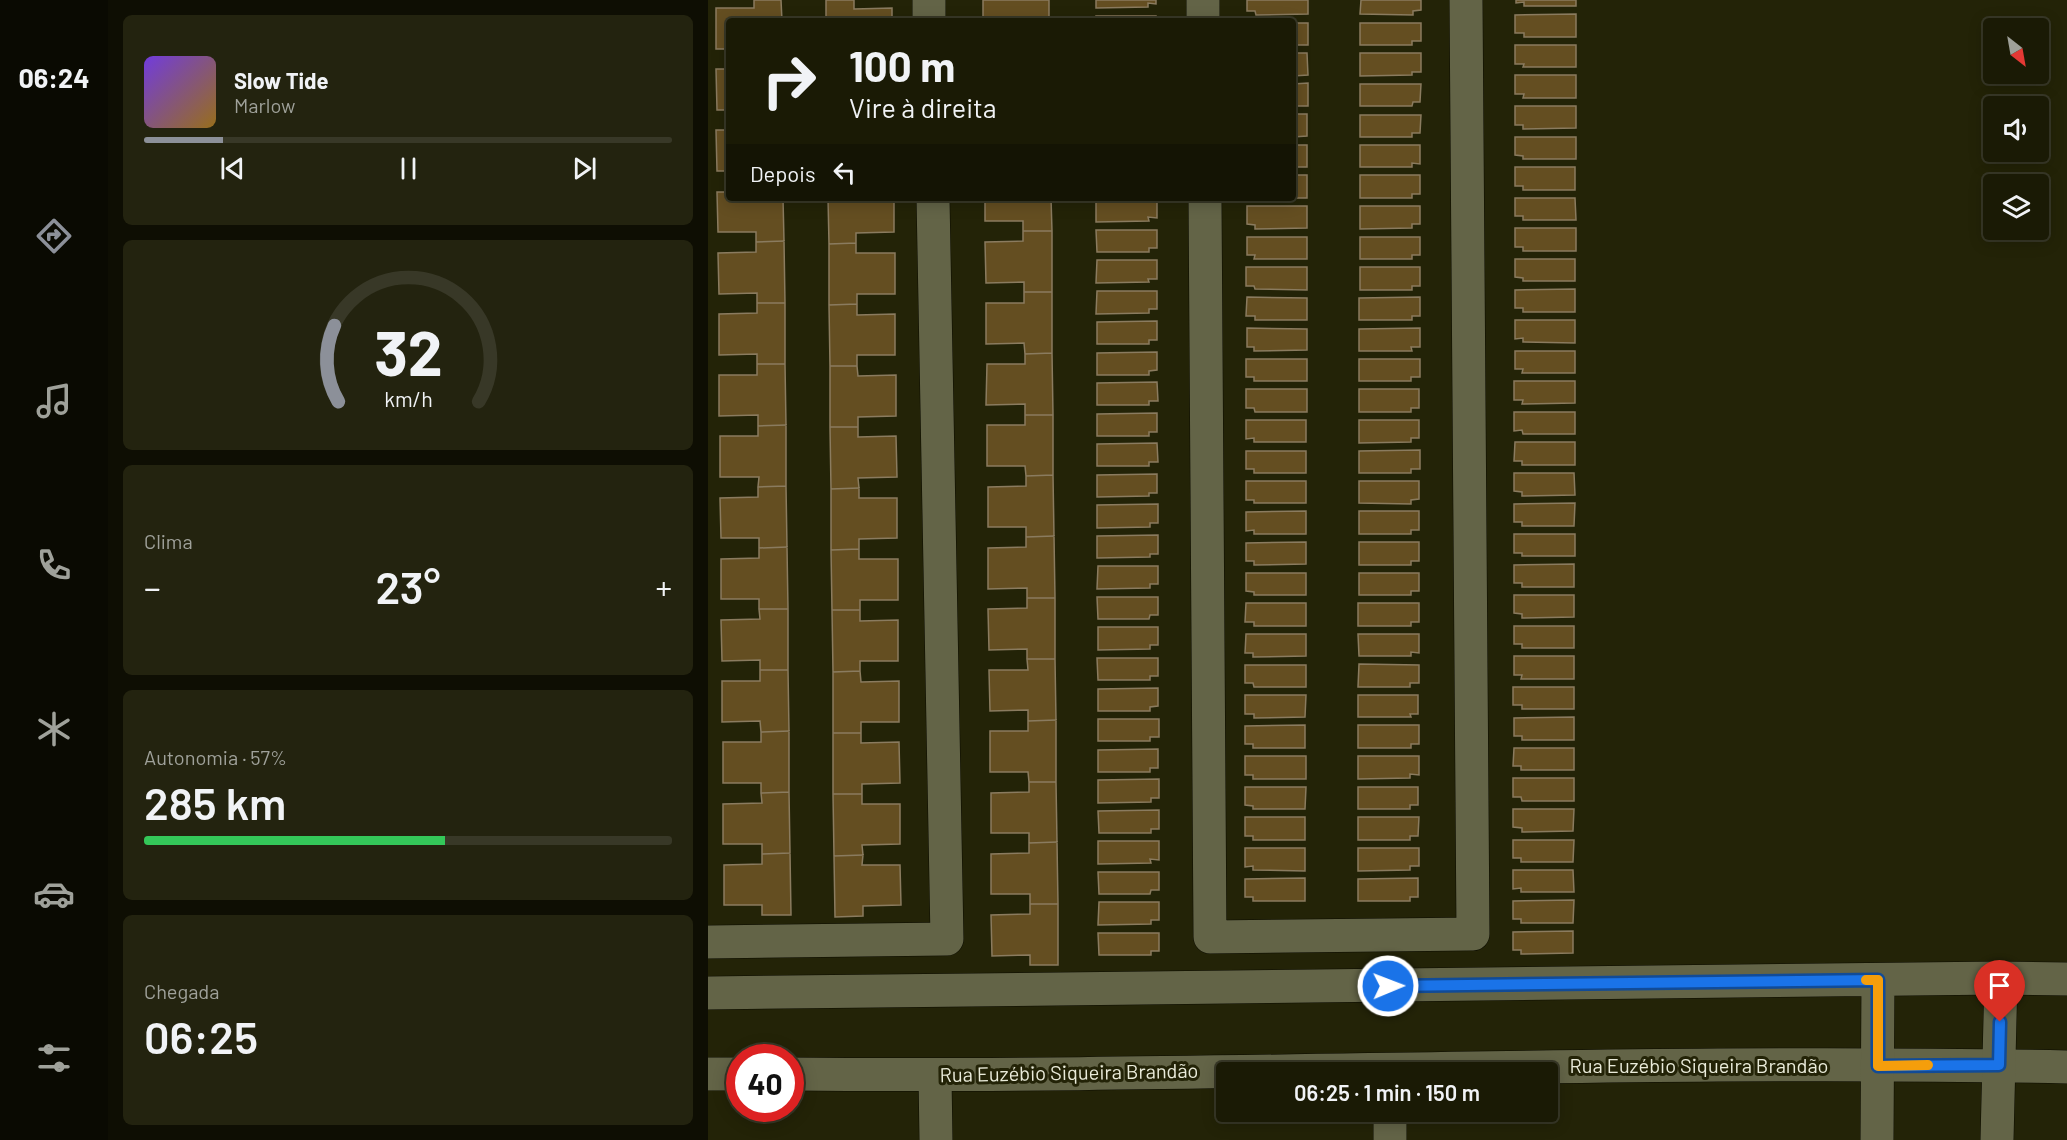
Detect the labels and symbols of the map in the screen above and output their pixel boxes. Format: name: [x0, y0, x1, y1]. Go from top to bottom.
north arrow: [1983, 18, 2049, 84]
position arrow: [1356, 954, 1420, 1018]
pin: [1974, 960, 2025, 1022]
speed limit sign: 40: [726, 1044, 804, 1122]
street label: Rua Euzébio Siqueira Brandão: [1570, 1053, 1828, 1077]
street label: Rua Euzébio Siqueira Brandão: [939, 1058, 1199, 1086]

